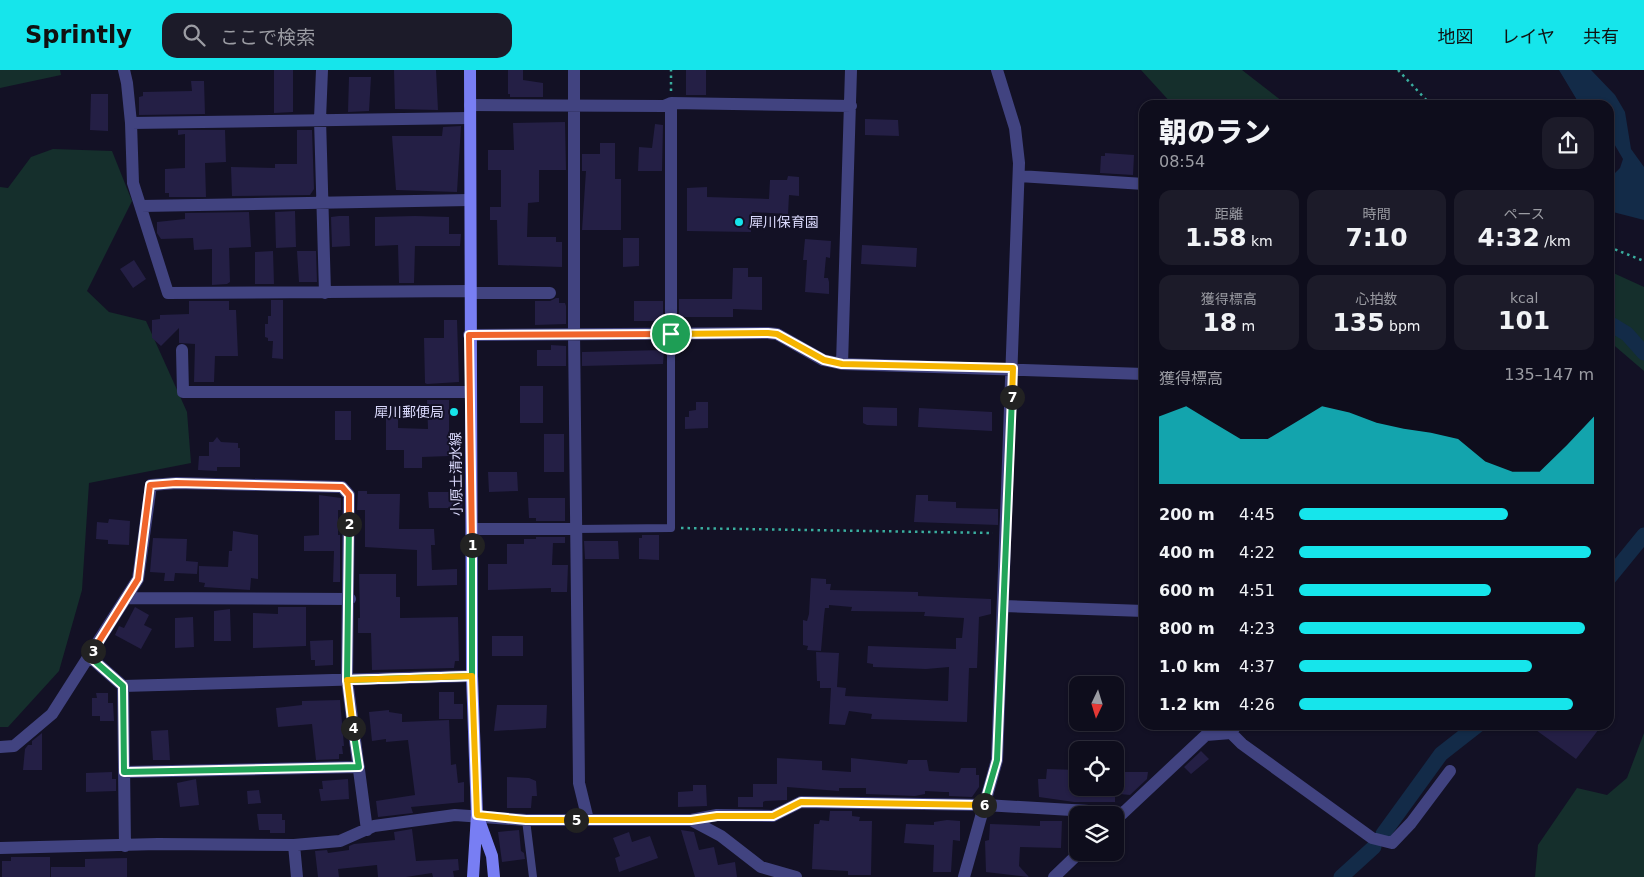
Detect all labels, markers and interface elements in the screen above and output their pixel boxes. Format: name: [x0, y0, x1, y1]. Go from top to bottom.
search box: [162, 13, 512, 58]
text: Sprintly: [25, 21, 132, 49]
icon: search: [180, 21, 208, 49]
text: ここで検索: [220, 26, 315, 48]
text: 地図: [1438, 26, 1474, 47]
text: レイヤ: [1502, 26, 1555, 47]
text: 共有: [1583, 26, 1619, 47]
text: 朝のラン: [1159, 116, 1271, 149]
button: share: [1542, 117, 1594, 169]
text: 08:54: [1159, 152, 1205, 171]
text: 距離: [1215, 206, 1243, 222]
text: 時間: [1362, 206, 1390, 222]
text: ペース: [1504, 206, 1545, 222]
place label: 犀川保育園: [749, 214, 819, 230]
marker: 犀川保育園: [733, 216, 745, 228]
text: 1.58: [1185, 223, 1247, 252]
text: 7:10: [1345, 223, 1408, 252]
text: 4:32: [1478, 223, 1540, 252]
text: km: [1247, 233, 1273, 249]
text: /km: [1540, 233, 1571, 249]
text: kcal: [1510, 290, 1538, 306]
text: 獲得標高: [1201, 291, 1257, 307]
text: 心拍数: [1355, 291, 1397, 307]
text: 101: [1498, 306, 1550, 335]
text: 18: [1202, 308, 1237, 337]
text: 135: [1332, 308, 1385, 337]
pin: [650, 313, 692, 355]
text: m: [1237, 318, 1255, 334]
text: bpm: [1385, 318, 1421, 334]
icon: arrive: [657, 320, 685, 348]
text: 135–147 m: [1504, 365, 1594, 384]
text: 獲得標高: [1159, 369, 1223, 388]
pin: 7: [1000, 384, 1024, 410]
text: 7: [1008, 389, 1017, 405]
place label: 犀川郵便局: [374, 404, 444, 420]
marker: 犀川郵便局: [448, 406, 460, 418]
street label: 小原土清水線: [447, 432, 465, 516]
text: 200 m: [1159, 505, 1215, 524]
text: 4:45: [1239, 505, 1275, 524]
pin: 2: [336, 512, 362, 536]
text: 2: [345, 516, 354, 532]
pin: 1: [460, 532, 484, 558]
text: 1: [468, 537, 477, 553]
text: 400 m: [1159, 543, 1215, 562]
text: 4:22: [1239, 543, 1275, 562]
text: 600 m: [1159, 581, 1215, 600]
text: 4:51: [1239, 581, 1275, 600]
text: 800 m: [1159, 619, 1215, 638]
text: 4:23: [1239, 619, 1275, 638]
pin: 3: [80, 638, 106, 664]
text: 3: [89, 643, 98, 659]
text: 1.0 km: [1159, 657, 1220, 676]
text: 4:37: [1239, 657, 1275, 676]
north arrow: [1069, 676, 1124, 731]
map controls: [1069, 676, 1124, 861]
text: 1.2 km: [1159, 695, 1220, 714]
text: 4:26: [1239, 695, 1275, 714]
pin: 4: [340, 716, 366, 740]
text: 4: [349, 720, 358, 736]
button: locate: [1069, 741, 1124, 796]
pin: 6: [972, 792, 996, 818]
text: 6: [980, 797, 989, 813]
button: layers: [1069, 806, 1124, 861]
pin: 5: [564, 808, 588, 832]
text: 5: [572, 812, 581, 828]

